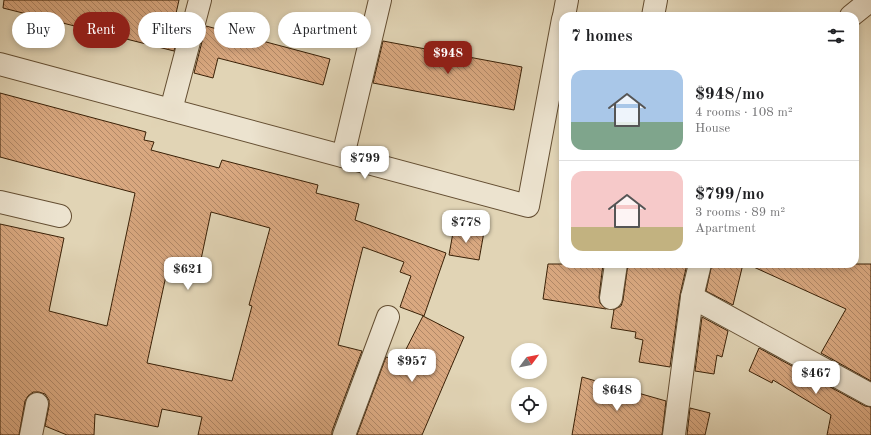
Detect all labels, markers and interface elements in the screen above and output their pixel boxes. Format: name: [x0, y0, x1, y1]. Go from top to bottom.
chip: Buy: [12, 12, 65, 48]
chip: Rent: [73, 12, 130, 48]
chip: Filters: [138, 12, 206, 48]
chip: New: [214, 12, 270, 48]
chip: Apartment: [278, 12, 371, 48]
icon: filters: [825, 25, 847, 47]
text: 7 homes: [571, 28, 633, 45]
pin: $948: [424, 41, 472, 75]
text: $948: [433, 47, 463, 60]
icon: home: [603, 86, 651, 134]
text: $948/mo: [695, 86, 764, 103]
text: 4 rooms · 108 m²: [695, 106, 793, 119]
text: House: [695, 122, 730, 135]
pin: $799: [341, 146, 389, 180]
text: $799: [350, 152, 380, 165]
text: $799/mo: [695, 186, 764, 203]
icon: home: [603, 187, 651, 235]
text: 3 rooms · 89 m²: [695, 206, 785, 219]
pin: $778: [442, 210, 490, 244]
text: $778: [451, 216, 481, 229]
text: Apartment: [695, 222, 756, 235]
pin: $621: [164, 257, 212, 291]
text: $621: [173, 263, 203, 276]
north arrow: [511, 343, 547, 379]
map controls: [511, 343, 547, 423]
pin: $957: [388, 349, 436, 383]
text: $957: [397, 355, 427, 368]
pin: $467: [792, 361, 840, 395]
text: $467: [801, 367, 831, 380]
pin: $648: [593, 378, 641, 412]
text: $648: [602, 384, 632, 397]
button: locate: [511, 387, 547, 423]

